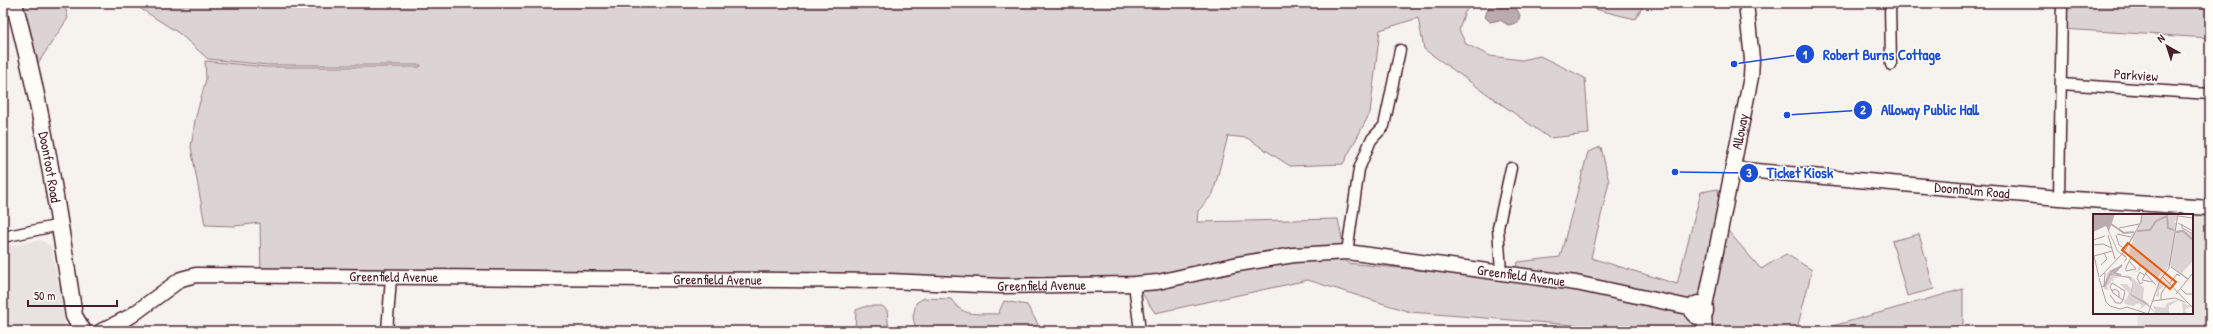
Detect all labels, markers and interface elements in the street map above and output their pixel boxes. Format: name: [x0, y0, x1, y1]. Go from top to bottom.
north arrow: [2147, 26, 2187, 66]
text: N: [2154, 31, 2167, 46]
callout: Robert Burns Cottage: [1795, 41, 1949, 68]
text: Robert Burns Cottage: [1823, 44, 1941, 66]
text: 1: [1803, 46, 1808, 63]
street label: Parkview: [2113, 63, 2159, 86]
callout: Alloway Public Hall: [1853, 97, 1987, 124]
text: Alloway Public Hall: [1881, 99, 1979, 121]
text: 2: [1860, 101, 1866, 118]
street label: Alloway: [1727, 112, 1753, 151]
street label: Doonfoot Road: [35, 130, 66, 204]
callout: Ticket Kiosk: [1739, 159, 1841, 186]
text: Ticket Kiosk: [1766, 162, 1834, 183]
text: 3: [1746, 164, 1752, 181]
street label: Doonholm Road: [1934, 177, 2011, 203]
inset map: [2093, 214, 2193, 314]
street label: Greenfield Avenue: [1476, 260, 1567, 290]
street label: Greenfield Avenue: [349, 266, 439, 286]
street label: Greenfield Avenue: [673, 269, 763, 289]
street label: Greenfield Avenue: [997, 275, 1087, 295]
scale bar: [28, 282, 117, 308]
text: 50 m: [34, 287, 55, 304]

